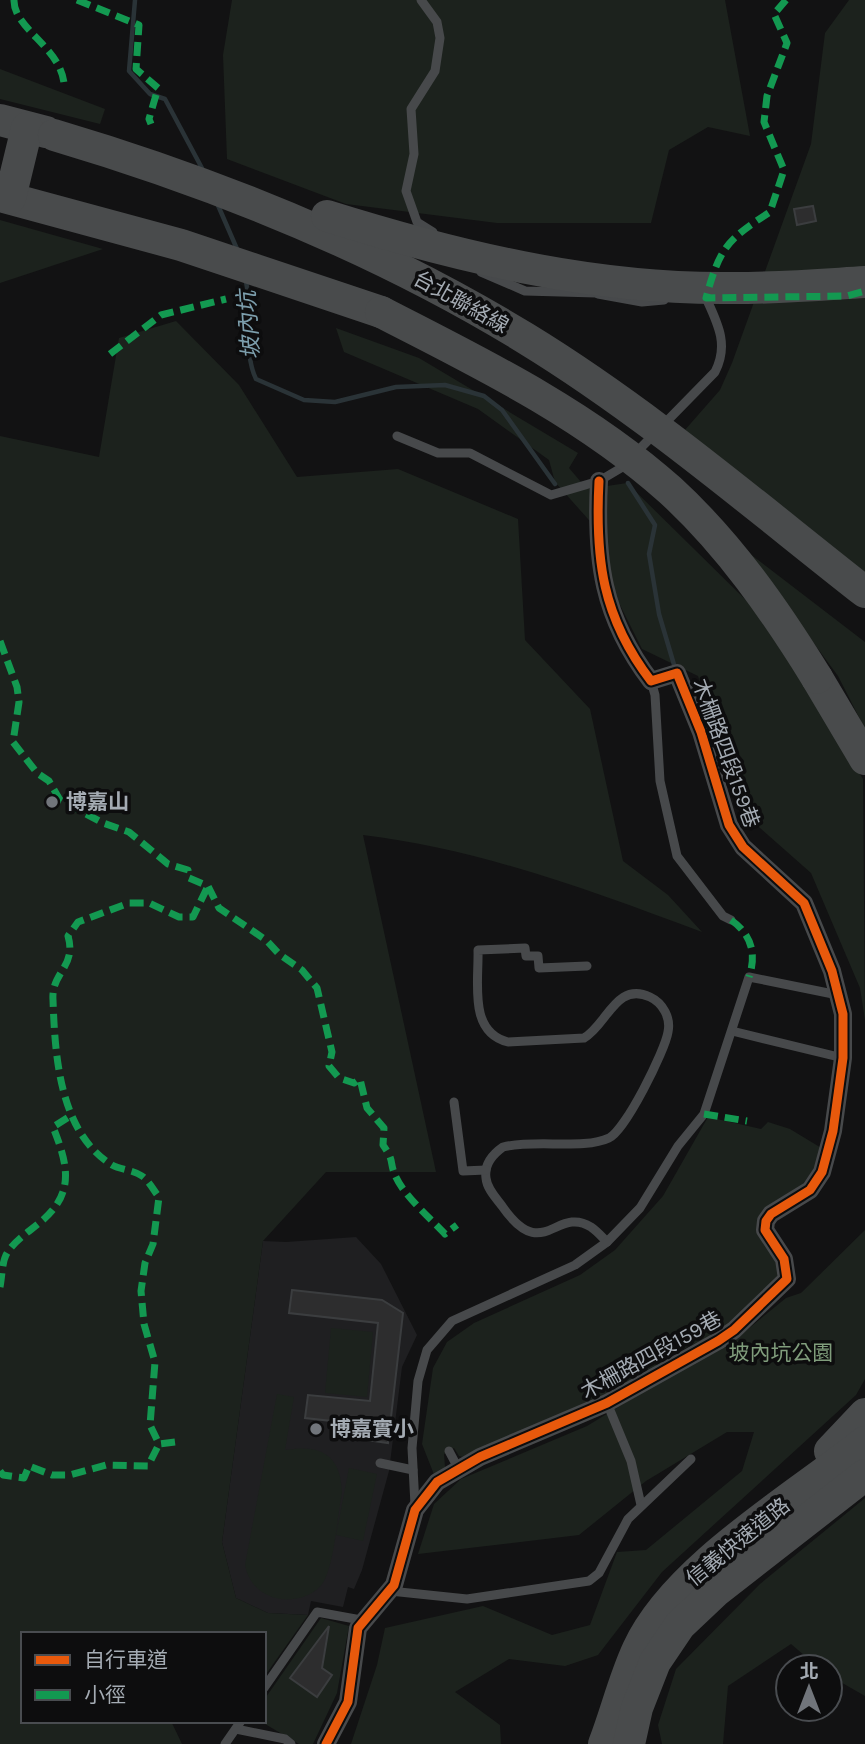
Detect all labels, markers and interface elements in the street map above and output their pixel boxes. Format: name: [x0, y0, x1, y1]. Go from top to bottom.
street label: 台北聯絡線: [409, 266, 513, 338]
water label: 坡內坑: [233, 287, 265, 360]
street label: 木柵路四段159巷: [688, 675, 764, 831]
place label: 博嘉山: [66, 790, 129, 814]
marker: 博嘉山: [44, 794, 60, 810]
street label: 木柵路四段159巷: [577, 1306, 725, 1404]
park label: 坡內坑公園: [729, 1341, 834, 1365]
place label: 博嘉實小: [330, 1417, 414, 1441]
marker: 博嘉實小: [308, 1421, 324, 1437]
street label: 信義快速道路: [681, 1493, 795, 1591]
legend: [21, 1632, 266, 1723]
text: 自行車道: [84, 1648, 168, 1672]
north arrow: [774, 1653, 844, 1723]
text: 北: [799, 1661, 819, 1683]
text: 小徑: [84, 1683, 126, 1707]

